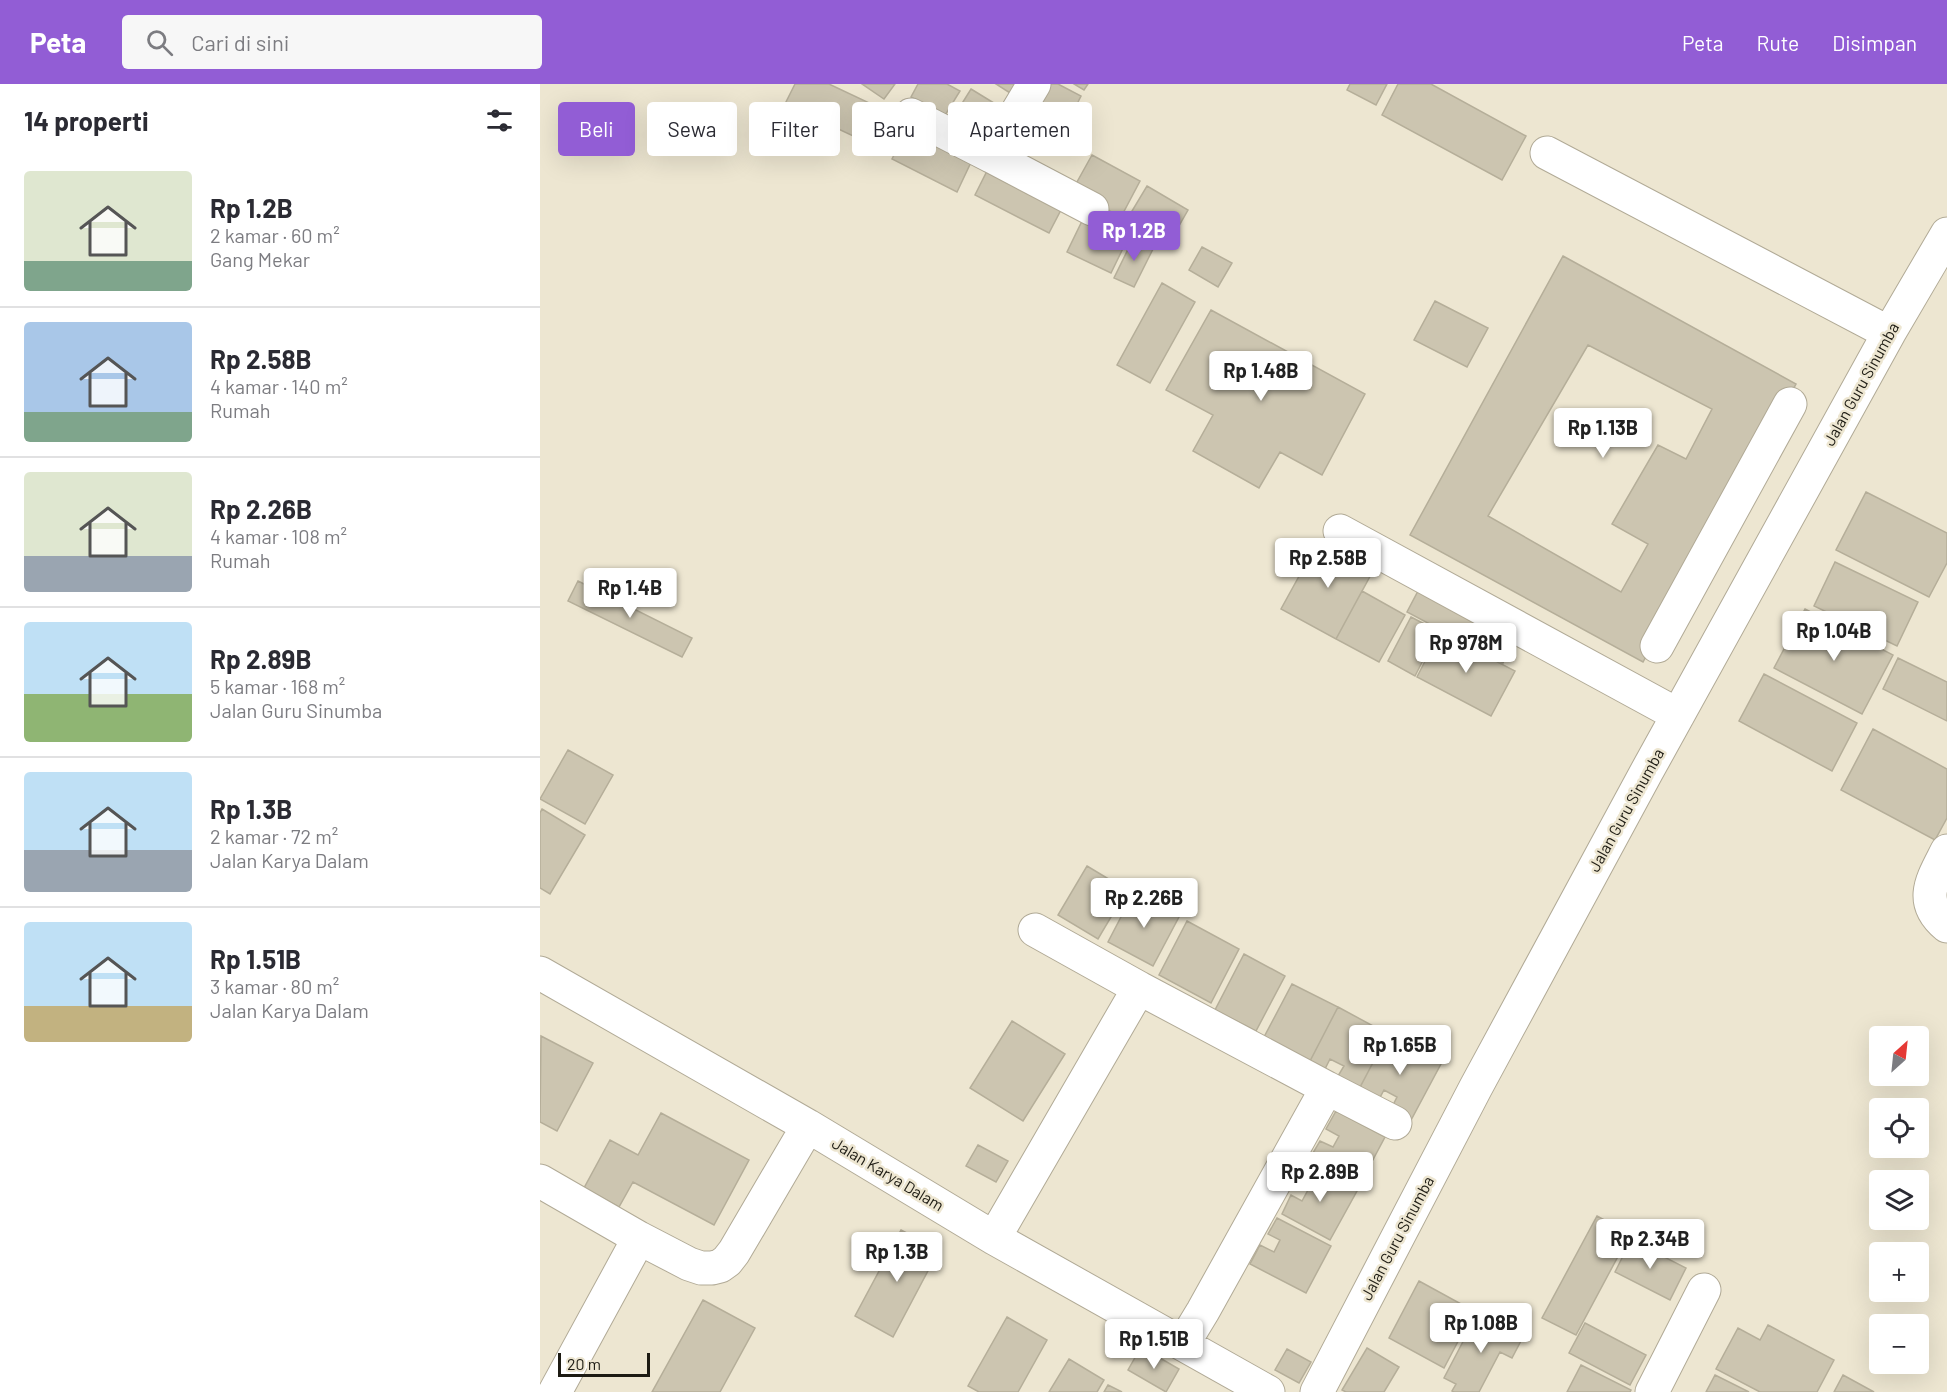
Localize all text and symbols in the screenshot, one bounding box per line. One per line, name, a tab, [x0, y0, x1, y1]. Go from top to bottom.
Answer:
search box	[122, 15, 542, 69]
text: Peta	[30, 25, 86, 59]
icon: search	[143, 26, 176, 59]
text: Cari di sini	[191, 29, 289, 55]
text: Peta	[1682, 30, 1724, 55]
text: Rute	[1757, 30, 1799, 55]
text: Disimpan	[1832, 30, 1917, 55]
chip: Beli	[558, 102, 635, 156]
chip: Sewa	[647, 102, 737, 156]
chip: Filter	[749, 102, 840, 156]
chip: Baru	[852, 102, 936, 156]
chip: Apartemen	[948, 102, 1092, 156]
icon: filters	[483, 104, 516, 137]
text: 14 properti	[24, 105, 149, 136]
text: Rp 1.2B	[210, 192, 293, 223]
icon: home	[72, 195, 144, 267]
pin: Rp 1.2B	[1079, 211, 1189, 262]
text: Rp 1.2B	[1102, 218, 1166, 242]
text: 2 kamar · 60 m²	[210, 223, 340, 247]
text: Gang Mekar	[210, 247, 310, 271]
street label: Jalan Guru Sinumba	[1819, 319, 1902, 449]
text: Rp 2.58B	[210, 343, 312, 374]
icon: home	[72, 346, 144, 418]
pin: Rp 1.48B	[1199, 351, 1323, 402]
text: Rp 1.48B	[1223, 358, 1299, 382]
text: 4 kamar · 140 m²	[210, 374, 348, 398]
text: Rumah	[210, 398, 271, 422]
pin: Rp 1.13B	[1541, 408, 1665, 459]
text: Rp 1.13B	[1568, 415, 1638, 439]
text: Rp 2.26B	[210, 493, 312, 524]
icon: home	[72, 496, 144, 568]
text: 4 kamar · 108 m²	[210, 524, 347, 548]
pin: Rp 2.58B	[1266, 538, 1390, 589]
text: Rp 2.58B	[1289, 545, 1367, 569]
text: Rumah	[210, 548, 271, 572]
pin: Rp 1.4B	[575, 568, 685, 619]
text: Rp 1.4B	[598, 575, 662, 599]
pin: Rp 1.04B	[1772, 611, 1896, 662]
text: Rp 1.04B	[1796, 618, 1872, 642]
pin: Rp 978M	[1411, 623, 1521, 674]
text: Rp 978M	[1429, 630, 1503, 654]
text: Rp 2.89B	[210, 643, 312, 674]
icon: home	[72, 646, 144, 718]
text: 5 kamar · 168 m²	[210, 674, 345, 698]
text: Jalan Guru Sinumba	[210, 698, 382, 722]
street label: Jalan Guru Sinumba	[1584, 745, 1667, 875]
text: Rp 1.3B	[210, 793, 292, 824]
icon: home	[72, 796, 144, 868]
text: 2 kamar · 72 m²	[210, 824, 338, 848]
text: Jalan Karya Dalam	[210, 848, 369, 872]
pin: Rp 2.26B	[1082, 878, 1206, 929]
text: Rp 2.26B	[1105, 885, 1183, 909]
text: Rp 1.51B	[210, 943, 301, 974]
icon: home	[72, 946, 144, 1018]
text: 3 kamar · 80 m²	[210, 974, 339, 998]
text: Jalan Karya Dalam	[210, 998, 369, 1022]
pin: Rp 1.65B	[1338, 1025, 1462, 1076]
north arrow	[1869, 1026, 1929, 1086]
map controls	[1869, 1026, 1929, 1374]
text: Rp 1.65B	[1363, 1032, 1437, 1056]
button: locate	[1869, 1098, 1929, 1158]
street label: Jalan Karya Dalam	[829, 1133, 948, 1214]
pin: Rp 2.89B	[1258, 1152, 1382, 1203]
text: Rp 2.89B	[1281, 1159, 1359, 1183]
button: layers	[1869, 1170, 1929, 1230]
street label: Jalan Guru Sinumba	[1356, 1172, 1437, 1303]
pin: Rp 2.34B	[1588, 1219, 1712, 1270]
text: Rp 2.34B	[1610, 1226, 1690, 1250]
pin: Rp 1.3B	[842, 1232, 952, 1283]
text: Rp 1.3B	[865, 1239, 929, 1263]
button: +	[1869, 1242, 1929, 1302]
pin: Rp 1.08B	[1419, 1303, 1543, 1354]
text: Rp 1.08B	[1444, 1310, 1518, 1334]
button: −	[1869, 1314, 1929, 1374]
pin: Rp 1.51B	[1092, 1319, 1216, 1370]
text: Rp 1.51B	[1119, 1326, 1189, 1350]
scale bar	[558, 1350, 650, 1378]
text: 20 m	[567, 1354, 601, 1373]

